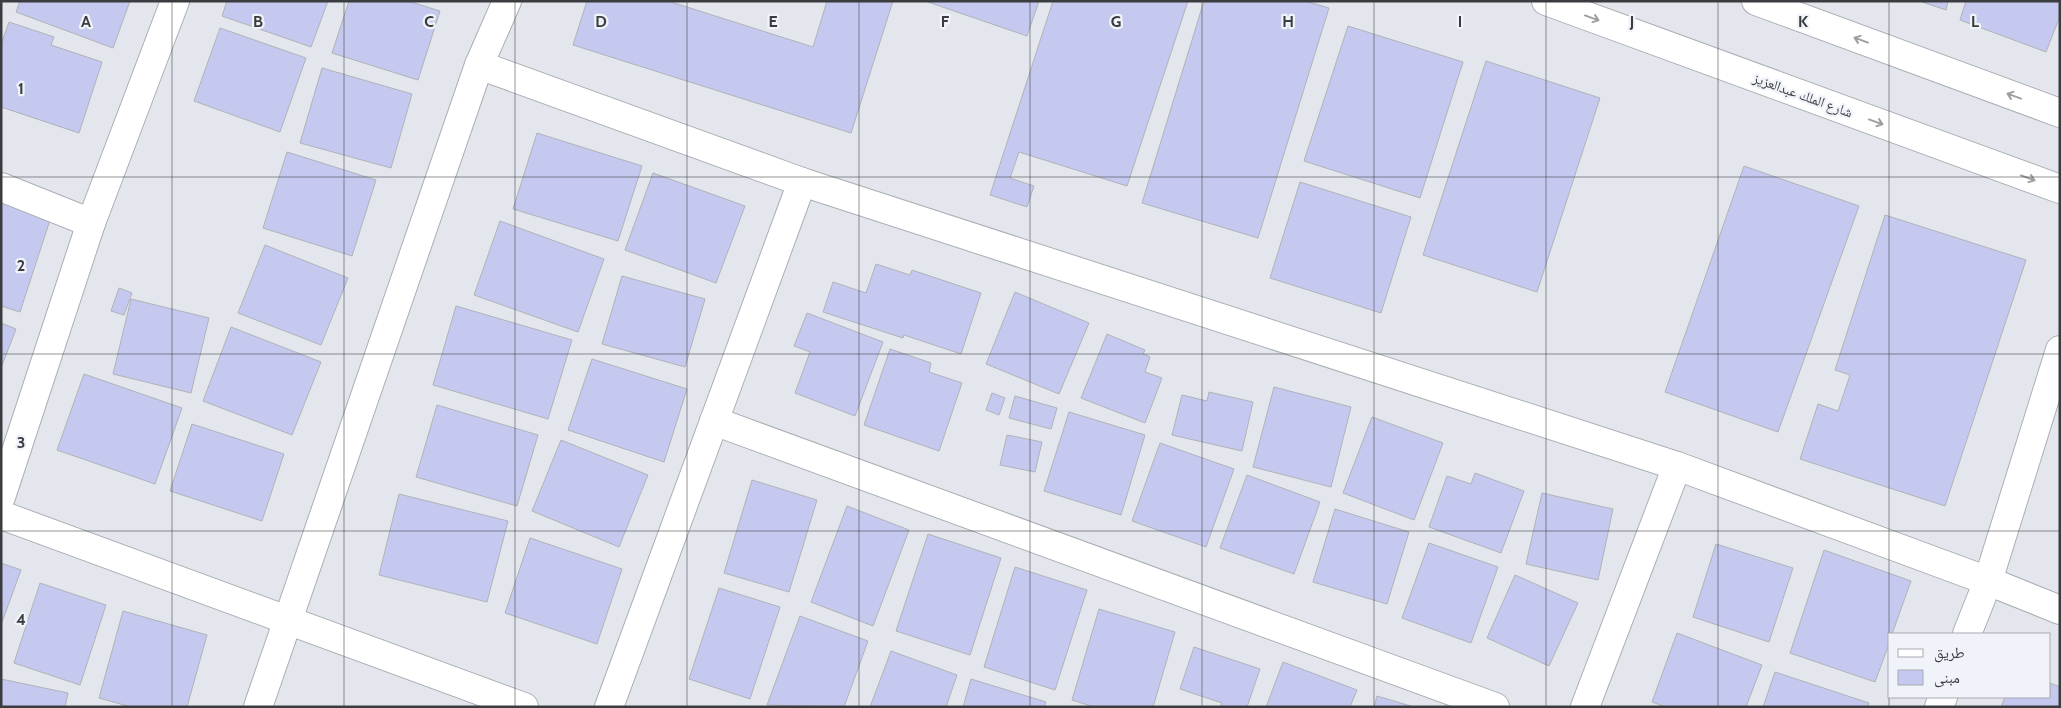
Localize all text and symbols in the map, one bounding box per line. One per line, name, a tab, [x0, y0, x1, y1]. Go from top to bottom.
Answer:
text: A	[81, 12, 91, 31]
text: B	[253, 12, 263, 31]
text: C	[424, 12, 434, 31]
text: D	[595, 12, 607, 31]
text: E	[768, 12, 778, 31]
text: F	[941, 12, 950, 31]
text: G	[1111, 12, 1121, 31]
text: H	[1282, 12, 1294, 31]
text: I	[1458, 12, 1462, 31]
text: J	[1629, 12, 1634, 31]
text: K	[1798, 12, 1808, 31]
text: L	[1971, 12, 1979, 31]
one-way arrow	[1583, 14, 1599, 23]
one-way arrow	[1854, 35, 1870, 44]
street label: شارع الملك عبدالعزيز	[1749, 68, 1855, 122]
text: 1	[18, 79, 24, 98]
one-way arrow	[2007, 91, 2022, 100]
one-way arrow	[1867, 118, 1883, 127]
one-way arrow	[2020, 174, 2036, 183]
text: 2	[17, 256, 25, 275]
text: 3	[17, 433, 25, 452]
text: 4	[16, 610, 26, 629]
legend	[1888, 633, 2051, 698]
text: طريق	[1934, 644, 1965, 663]
text: مبنى	[1934, 669, 1960, 688]

